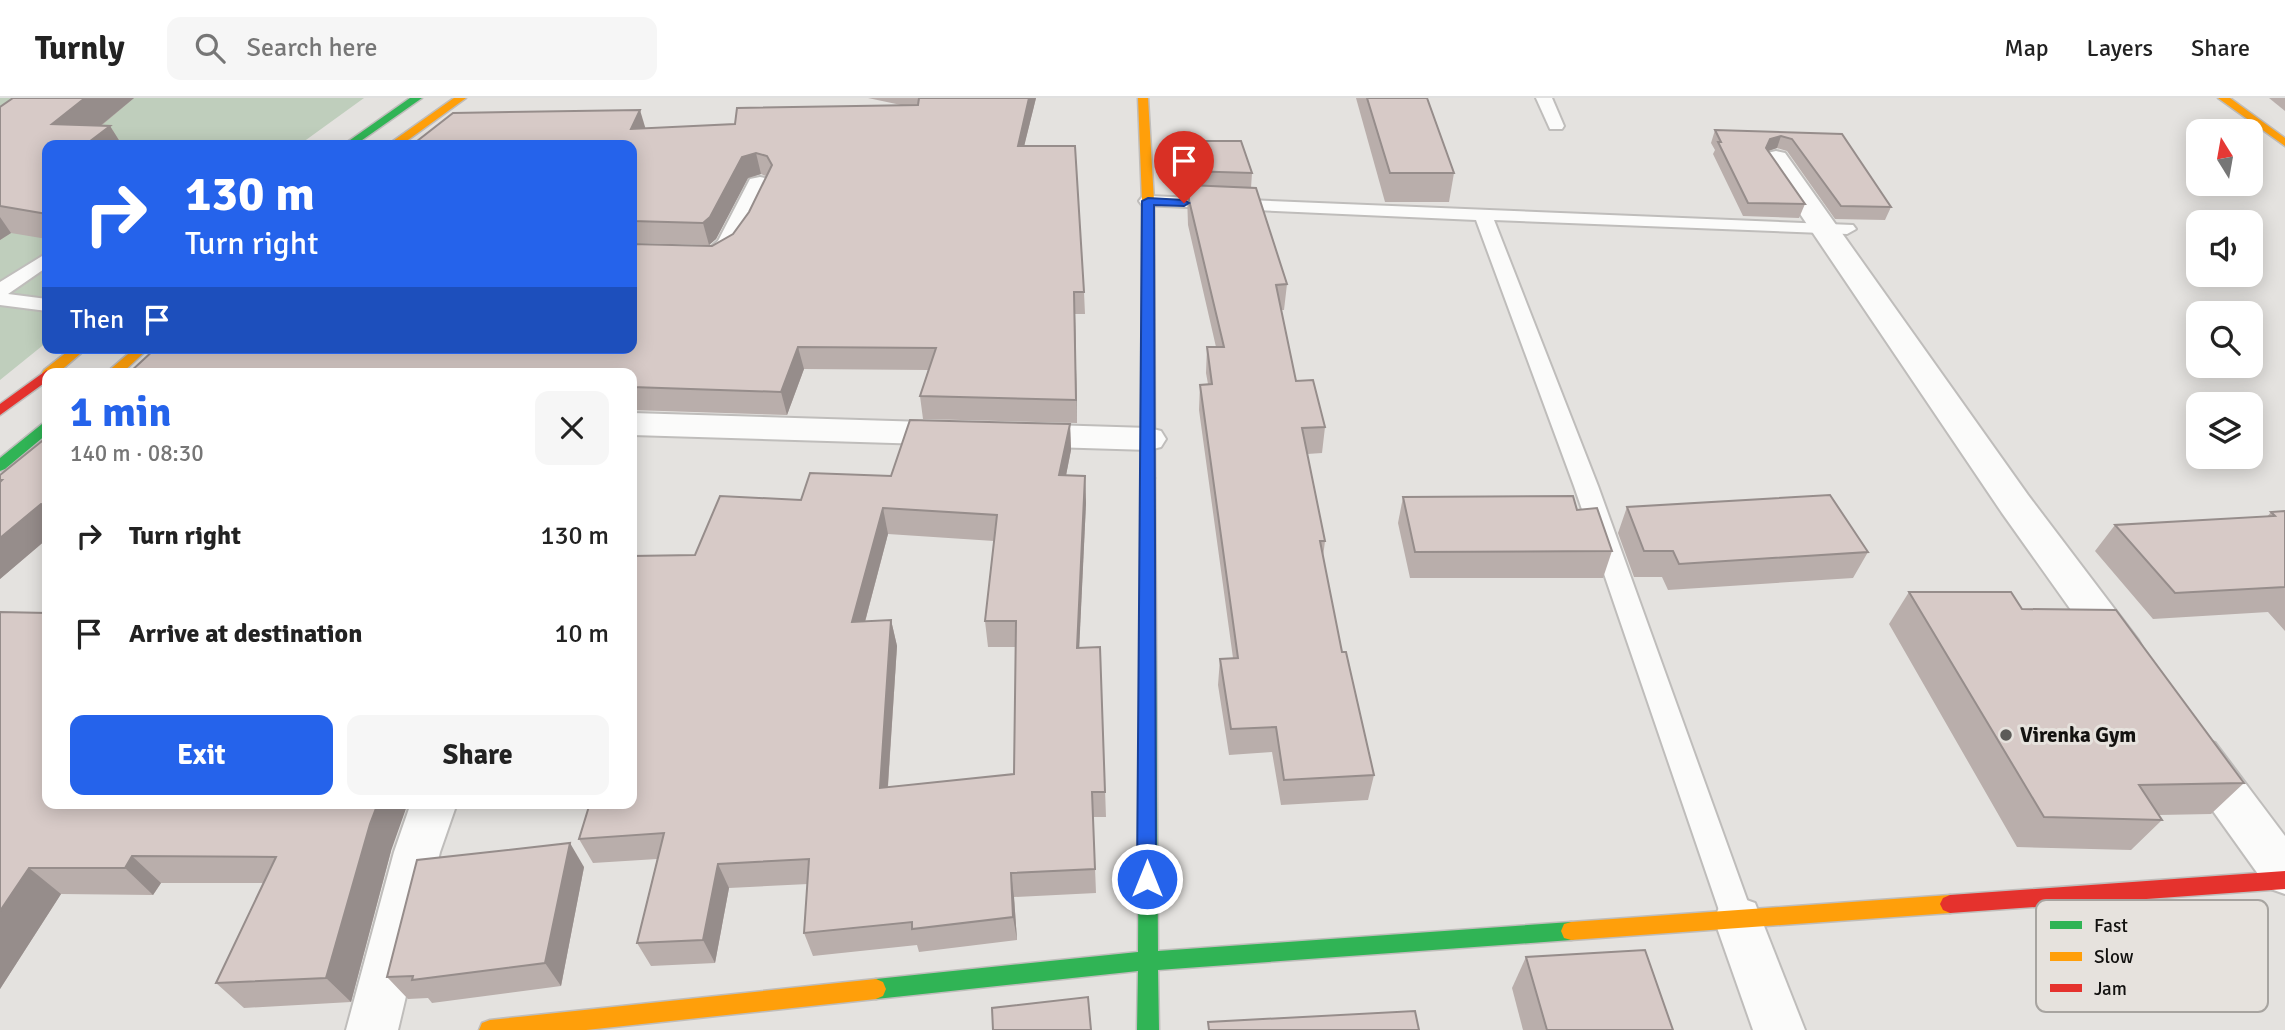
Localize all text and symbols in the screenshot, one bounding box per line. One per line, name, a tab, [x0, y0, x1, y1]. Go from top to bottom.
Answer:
search box	[167, 17, 657, 80]
text: Turnly	[35, 28, 125, 69]
icon: search	[191, 29, 229, 67]
text: Search here	[247, 32, 378, 64]
text: Map	[2004, 33, 2049, 63]
text: Layers	[2087, 33, 2153, 63]
text: Share	[2191, 33, 2250, 63]
north arrow	[2186, 119, 2263, 196]
map controls	[2186, 119, 2263, 469]
pin	[1154, 131, 1214, 203]
icon: arrive	[1165, 142, 1203, 180]
text: 130 m	[185, 164, 315, 224]
icon: right	[70, 168, 161, 259]
button: sound	[2186, 210, 2263, 287]
text: Turn right	[185, 224, 318, 263]
icon: arrive	[138, 301, 176, 339]
button: search	[2186, 301, 2263, 378]
text: Then	[70, 304, 124, 336]
text: 1 min	[70, 387, 171, 438]
button: close	[535, 391, 609, 465]
button: layers	[2186, 392, 2263, 469]
text: 140 m · 08:30	[70, 439, 204, 468]
icon: right	[70, 517, 108, 555]
text: Turn right	[129, 520, 241, 552]
text: 130 m	[540, 520, 609, 552]
icon: arrive	[70, 615, 108, 653]
text: Arrive at destination	[129, 618, 362, 650]
text: 10 m	[554, 618, 609, 650]
button: Exit	[70, 715, 333, 795]
button: Share	[347, 715, 609, 795]
place label: Virenka Gym	[2020, 722, 2136, 748]
marker: Virenka Gym	[1998, 727, 2014, 743]
position arrow	[1110, 842, 1184, 916]
legend	[2036, 900, 2268, 1012]
text: Fast	[2094, 914, 2128, 938]
text: Slow	[2094, 945, 2134, 969]
text: Jam	[2094, 977, 2127, 1001]

